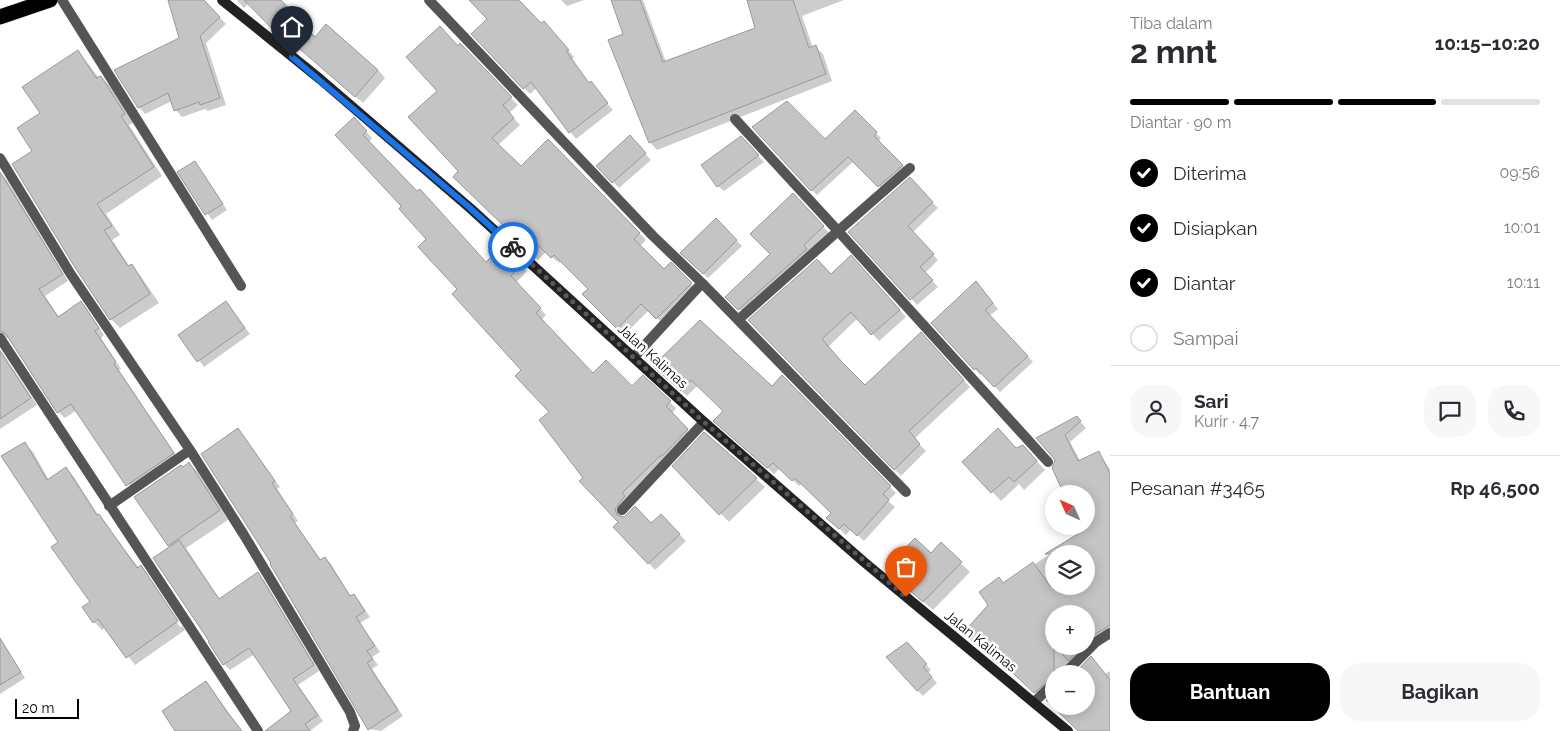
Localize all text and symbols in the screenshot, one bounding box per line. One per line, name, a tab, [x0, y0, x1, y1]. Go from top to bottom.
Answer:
pin	[271, 6, 313, 57]
icon: home	[278, 13, 306, 41]
text: Tiba dalam	[1130, 14, 1212, 33]
text: 10:15–10:20	[1435, 32, 1540, 54]
text: 2 mnt	[1130, 33, 1217, 70]
text: Diantar · 90 m	[1130, 113, 1231, 132]
icon: check	[1130, 159, 1158, 187]
text: Diterima	[1173, 162, 1247, 184]
text: 09:56	[1499, 163, 1540, 182]
icon: check	[1130, 214, 1158, 242]
text: Disiapkan	[1173, 217, 1258, 239]
text: 10:01	[1504, 218, 1540, 237]
courier	[488, 222, 538, 272]
icon: bike	[499, 233, 527, 261]
icon: check	[1130, 269, 1158, 297]
text: Diantar	[1173, 272, 1235, 294]
text: 10:11	[1507, 273, 1540, 292]
street label: Jalan Kalimas	[615, 321, 691, 392]
text: Sampai	[1173, 327, 1239, 349]
button: person	[1130, 385, 1182, 437]
button: chat	[1424, 385, 1476, 437]
button: phone	[1488, 385, 1540, 437]
text: Sari	[1194, 390, 1229, 412]
text: Kurir · 4.7	[1194, 412, 1259, 431]
text: Pesanan #3465	[1130, 477, 1265, 499]
text: Rp 46,500	[1450, 477, 1540, 499]
north arrow	[1045, 485, 1095, 535]
map controls	[1045, 485, 1095, 715]
button: layers	[1045, 545, 1095, 595]
pin	[885, 546, 927, 597]
icon: bag	[892, 553, 920, 581]
button: +	[1045, 605, 1095, 655]
street label: Jalan Kalimas	[942, 607, 1020, 675]
button: Bantuan	[1130, 663, 1330, 721]
button: Bagikan	[1340, 663, 1540, 721]
button: −	[1045, 665, 1095, 715]
scale bar	[15, 696, 79, 719]
text: 20 m	[22, 700, 54, 716]

